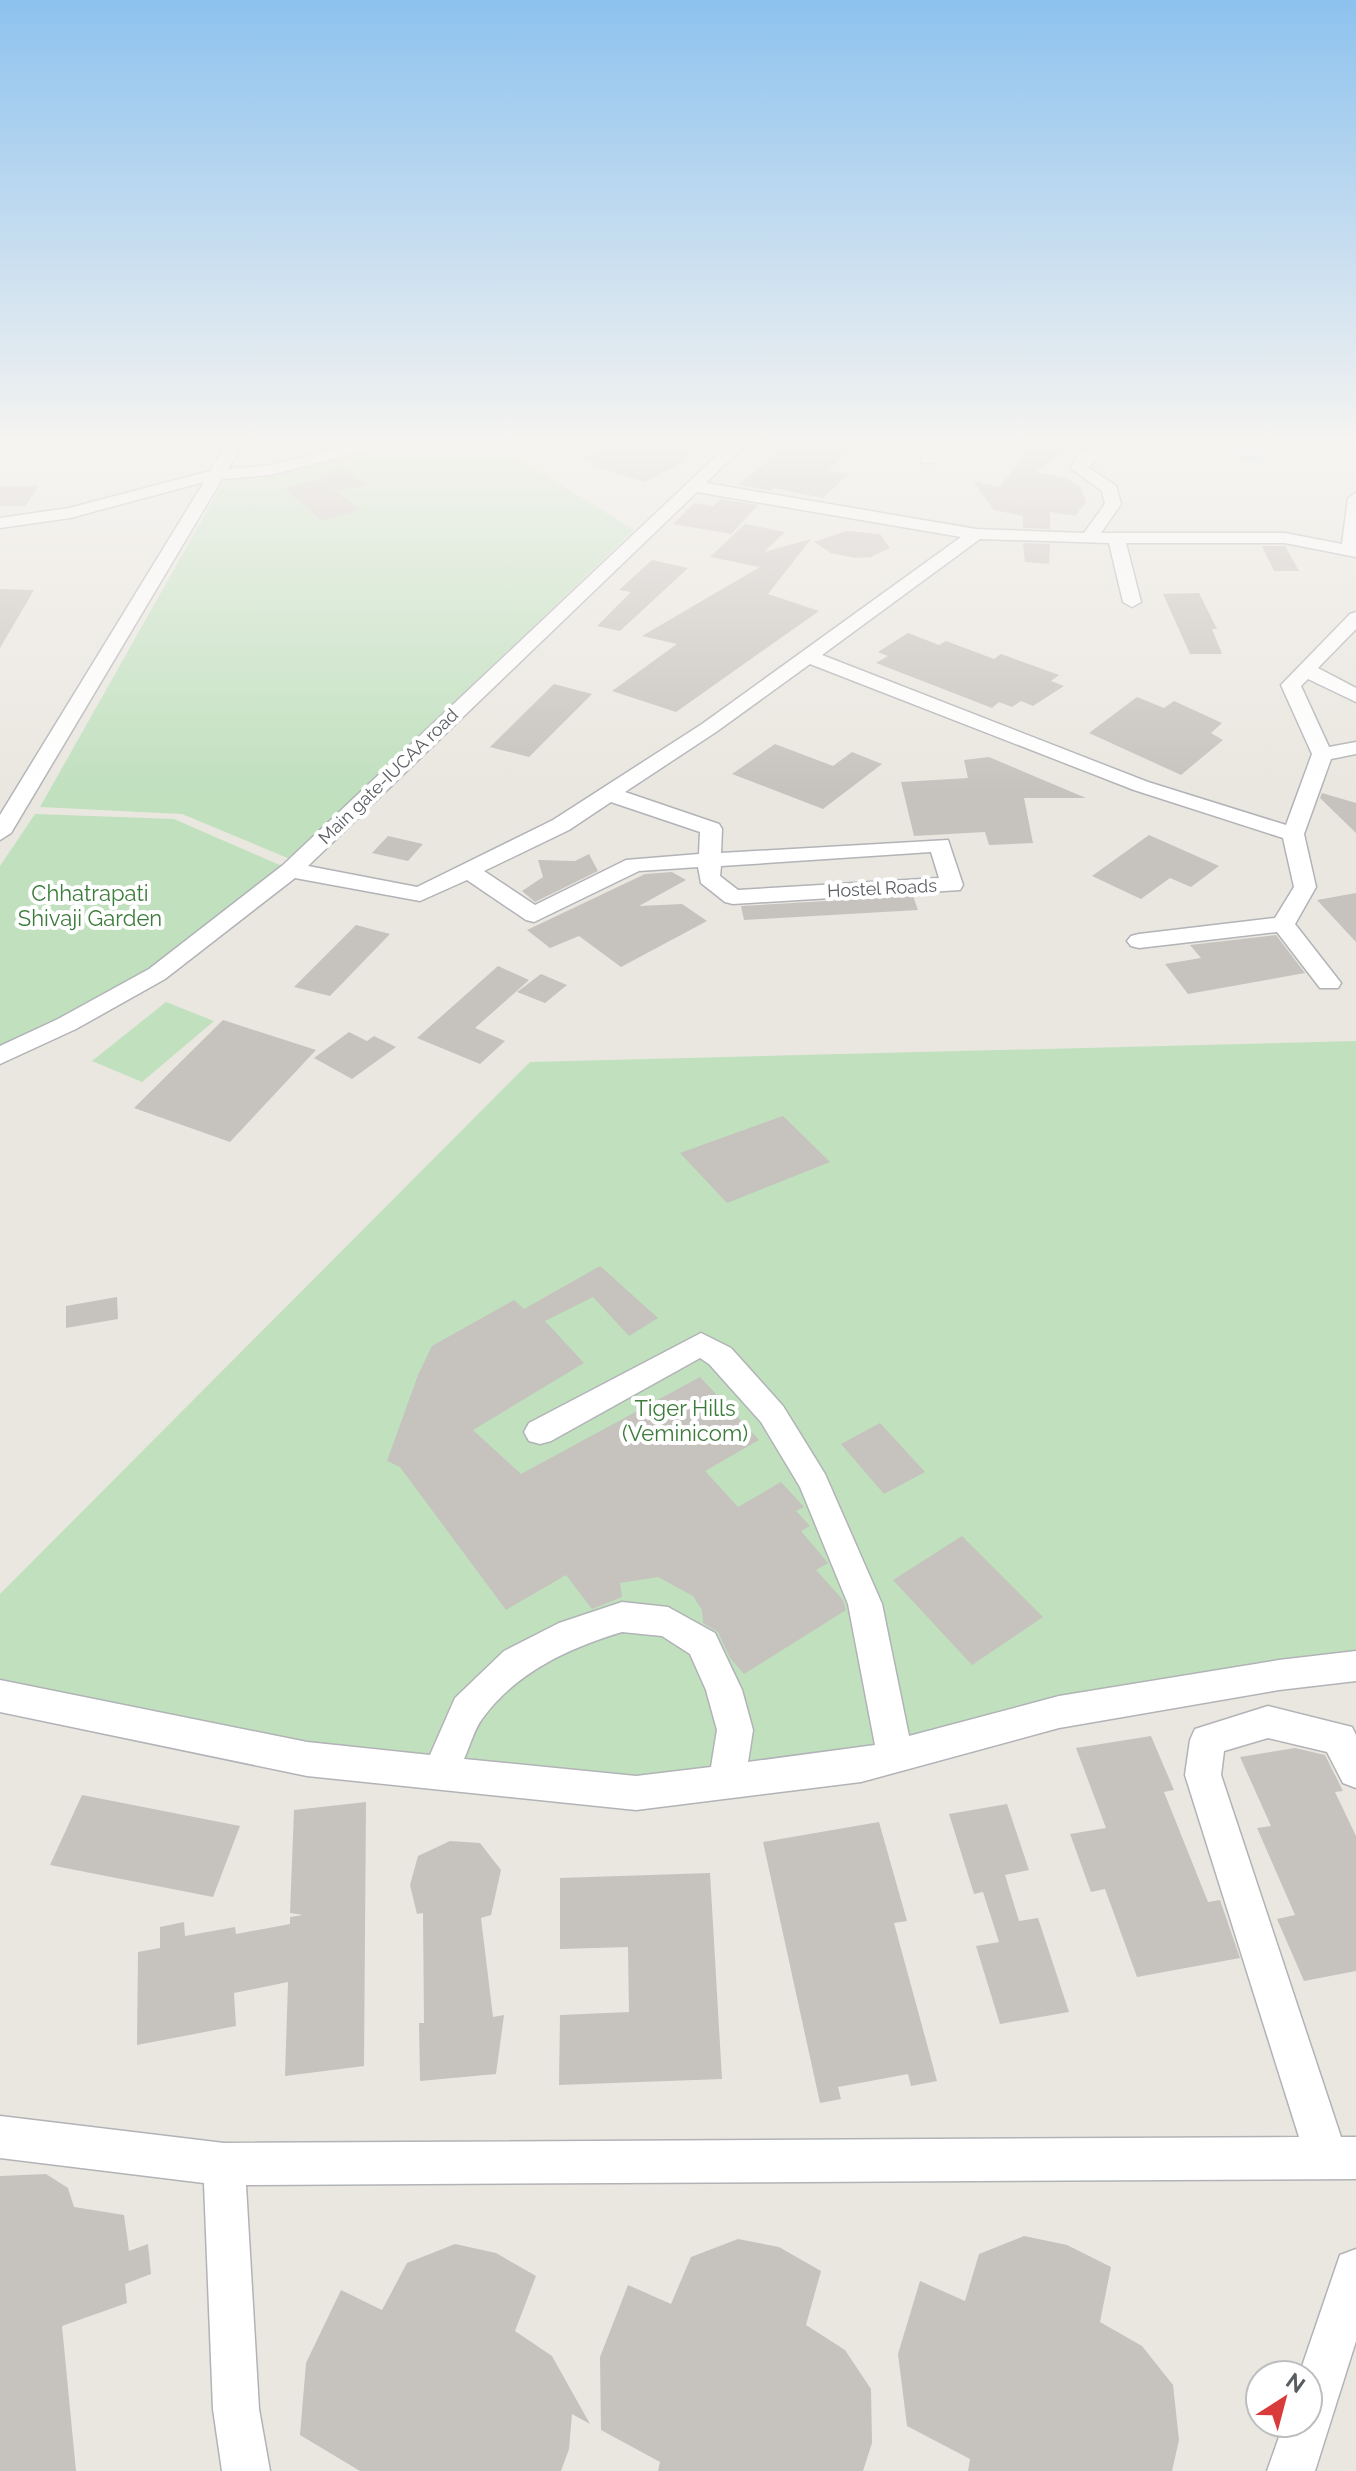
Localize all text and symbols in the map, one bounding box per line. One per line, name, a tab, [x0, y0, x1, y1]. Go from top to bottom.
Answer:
street label: Main gate-IUCAA road	[314, 704, 462, 848]
street label: Hostel Roads	[827, 875, 938, 901]
park label: Chhatrapati Shivaji Garden	[18, 880, 162, 931]
park label: Tiger Hills (Veminicom)	[622, 1395, 748, 1446]
north arrow	[1244, 2359, 1324, 2439]
text: N	[1281, 2367, 1310, 2398]

